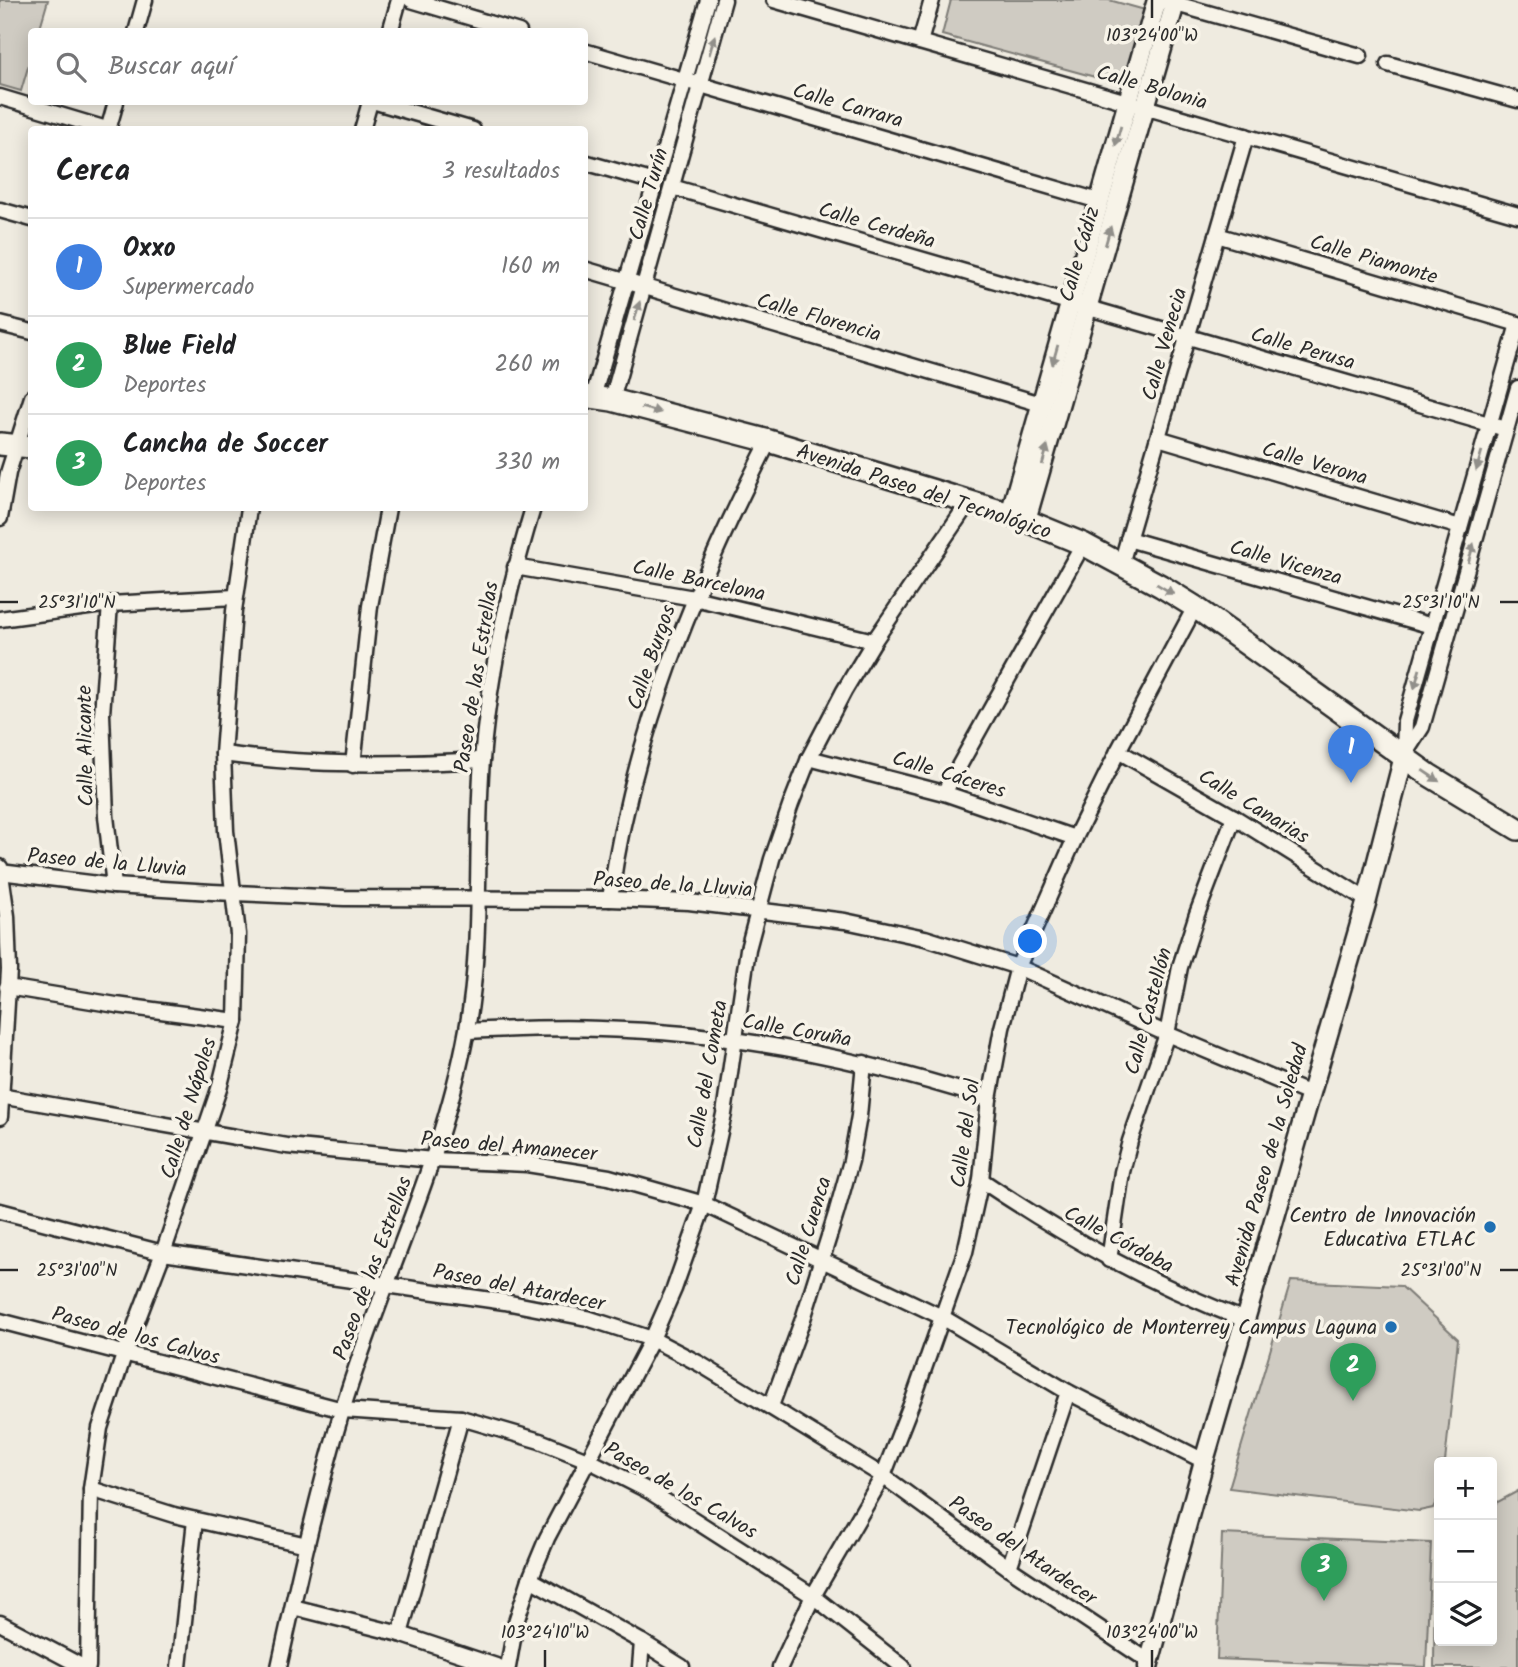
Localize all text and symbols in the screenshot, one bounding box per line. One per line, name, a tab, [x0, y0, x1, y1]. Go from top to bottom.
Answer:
text: 103°24'00"W	[1106, 22, 1198, 51]
search box	[28, 28, 588, 105]
one-way arrow	[707, 34, 717, 55]
text: Buscar aquí	[108, 46, 234, 88]
icon: search	[52, 48, 90, 86]
street label: Calle Bolonia	[1092, 57, 1211, 120]
street label: Calle Carrara	[788, 75, 907, 138]
one-way arrow	[1112, 126, 1122, 147]
street label: Calle Turín	[620, 144, 678, 245]
text: Cerca	[56, 148, 130, 196]
text: 3 resultados	[442, 154, 560, 190]
street label: Calle Cerdeña	[814, 194, 939, 259]
street label: Calle Cádiz	[1051, 203, 1110, 306]
one-way arrow	[1103, 225, 1114, 247]
street label: Calle Piamonte	[1306, 226, 1442, 295]
text: Oxxo	[123, 228, 176, 270]
text: 1	[76, 249, 82, 285]
text: 160 m	[501, 249, 560, 285]
text: Supermercado	[123, 270, 254, 306]
street label: Calle Venecia	[1134, 284, 1197, 405]
street label: Calle Florencia	[753, 285, 885, 352]
one-way arrow	[632, 300, 643, 322]
street label: Calle Perusa	[1246, 319, 1359, 380]
text: Blue Field	[123, 326, 236, 368]
one-way arrow	[1050, 345, 1060, 366]
text: 2	[72, 347, 86, 383]
text: 260 m	[495, 347, 560, 383]
text: Deportes	[123, 368, 206, 404]
one-way arrow	[640, 405, 662, 416]
text: Cancha de Soccer	[123, 424, 328, 466]
street label: Calle Verona	[1258, 434, 1371, 495]
street label: Avenida Paseo del Tecnológico	[792, 436, 1055, 549]
one-way arrow	[1040, 443, 1051, 465]
text: 3	[73, 445, 85, 481]
text: 330 m	[495, 445, 560, 481]
one-way arrow	[1473, 450, 1484, 472]
text: Deportes	[123, 466, 206, 502]
street label: Calle Vicenza	[1225, 532, 1346, 595]
one-way arrow	[1467, 542, 1477, 563]
street label: Calle Barcelona	[629, 551, 768, 612]
street label: Paseo de las Estrellas	[446, 579, 509, 775]
one-way arrow	[1156, 582, 1175, 595]
text: 25°31'10"N	[38, 589, 116, 618]
text: 25°31'10"N	[1402, 589, 1480, 618]
street label: Calle Burgos	[619, 600, 686, 715]
one-way arrow	[1411, 669, 1422, 691]
street label: Calle Alicante	[69, 684, 104, 807]
pin: 1	[1328, 725, 1374, 783]
street label: Calle Cáceres	[888, 743, 1009, 808]
street label: Calle Canarias	[1191, 761, 1315, 854]
one-way arrow	[1422, 769, 1440, 783]
street label: Paseo de la Lluvia	[26, 840, 188, 887]
street label: Paseo de la Lluvia	[592, 863, 754, 908]
your location	[1013, 924, 1047, 958]
street label: Calle Castellón	[1117, 944, 1182, 1079]
street label: Calle del Cometa	[679, 997, 738, 1151]
street label: Calle Coruña	[739, 1006, 854, 1057]
street label: Calle de Nápoles	[152, 1034, 227, 1183]
street label: Avenida Paseo de la Soledad	[1217, 1040, 1318, 1291]
street label: Calle del Sol	[942, 1076, 990, 1190]
street label: Paseo del Amanecer	[419, 1123, 599, 1172]
street label: Paseo de las Estrellas	[325, 1172, 422, 1365]
street label: Calle Cuenca	[777, 1173, 842, 1290]
street label: Calle Córdoba	[1057, 1197, 1179, 1283]
place label: Centro de Innovación Educativa ETLAC	[1289, 1200, 1476, 1257]
marker: Centro de Innovación Educativa ETLAC	[1482, 1219, 1498, 1235]
street label: Paseo del Atardecer	[430, 1256, 609, 1322]
text: 25°31'00"N	[37, 1257, 117, 1286]
text: 25°31'00"N	[1401, 1257, 1481, 1286]
street label: Paseo de los Calvos	[48, 1298, 223, 1375]
place label: Tecnológico de Monterrey Campus Laguna	[1005, 1312, 1377, 1345]
marker: Tecnológico de Monterrey Campus Laguna	[1383, 1319, 1399, 1335]
pin: 2	[1330, 1343, 1376, 1401]
street label: Paseo de los Calvos	[597, 1434, 763, 1549]
map controls	[1434, 1457, 1497, 1646]
button: +	[1434, 1457, 1497, 1520]
street label: Paseo del Atardecer	[941, 1488, 1104, 1615]
button: −	[1434, 1520, 1497, 1583]
pin: 3	[1301, 1543, 1347, 1601]
button: layers	[1434, 1583, 1497, 1646]
text: 103°24'10"W	[501, 1619, 589, 1648]
text: 103°24'00"W	[1106, 1619, 1198, 1648]

